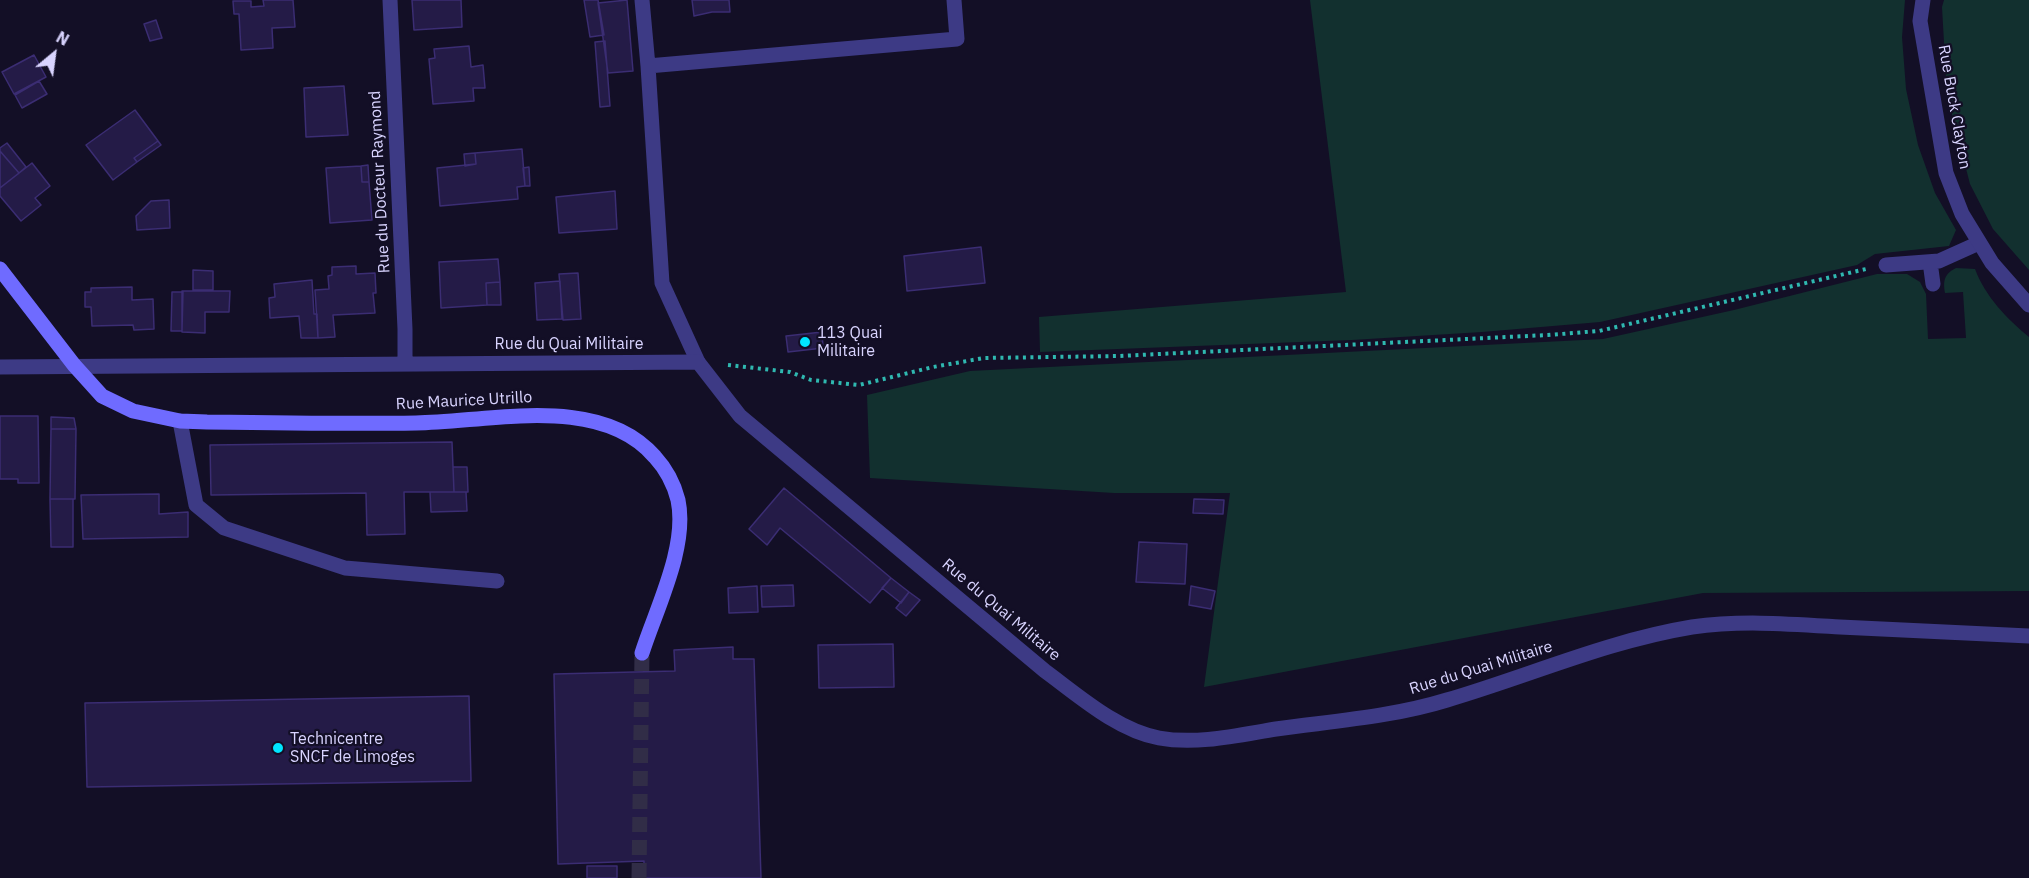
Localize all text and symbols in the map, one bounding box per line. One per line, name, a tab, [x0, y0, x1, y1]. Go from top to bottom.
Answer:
north arrow	[24, 24, 84, 84]
text: N	[53, 27, 73, 50]
street label: Rue Buck Clayton	[1934, 43, 1974, 171]
street label: Rue du Docteur Raymond	[366, 90, 394, 274]
place label: 113 Quai Militaire	[817, 323, 883, 361]
street label: Rue du Quai Militaire	[495, 334, 643, 354]
marker: 113 Quai Militaire	[798, 335, 812, 349]
street label: Rue Maurice Utrillo	[395, 388, 533, 414]
street label: Rue du Quai Militaire	[938, 555, 1064, 665]
street label: Rue du Quai Militaire	[1407, 637, 1555, 699]
place label: Technicentre SNCF de Limoges	[290, 729, 415, 767]
marker: Technicentre SNCF de Limoges	[271, 741, 285, 755]

